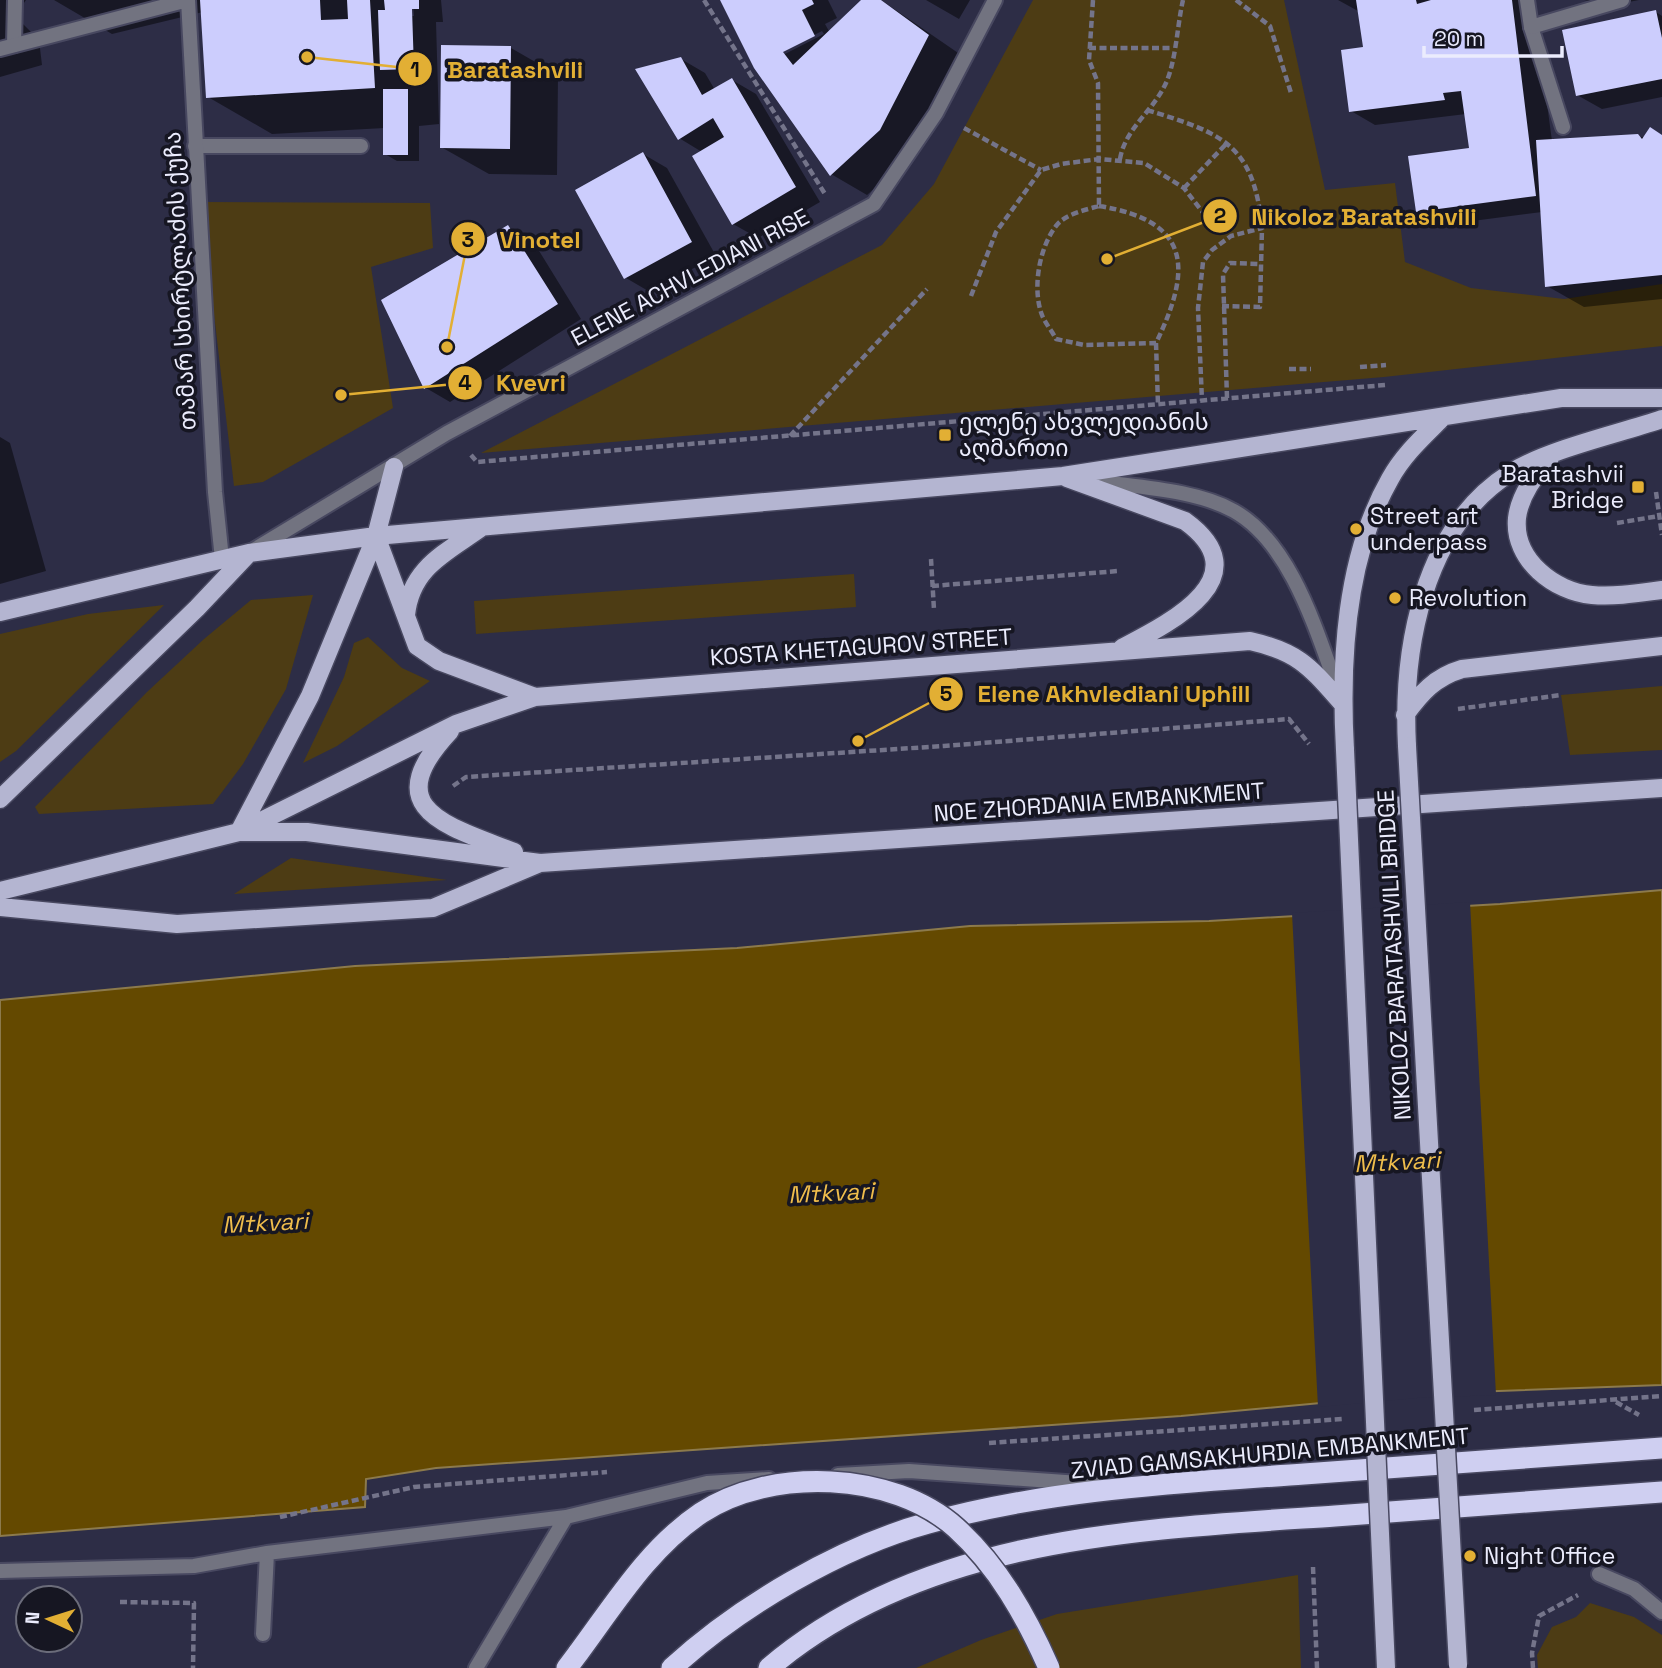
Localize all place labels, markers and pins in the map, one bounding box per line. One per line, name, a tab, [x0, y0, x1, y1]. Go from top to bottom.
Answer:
callout: Baratashvili	[398, 47, 597, 92]
callout: Nikoloz Baratashvili	[1202, 194, 1491, 239]
callout: Vinotel	[450, 217, 594, 262]
callout: Kvevri	[448, 361, 580, 406]
place label: ელენე ახვლედიანის აღმართი	[959, 407, 1209, 463]
marker: ელენე ახვლედიანის აღმართი	[937, 427, 953, 443]
place label: Baratashvii Bridge	[1502, 459, 1624, 515]
marker: Baratashvii Bridge	[1630, 479, 1646, 495]
place label: Street art underpass	[1370, 501, 1487, 557]
marker: Street art underpass	[1348, 521, 1364, 537]
place label: Revolution	[1409, 583, 1527, 613]
marker: Revolution	[1387, 590, 1403, 606]
callout: Elene Akhvlediani Uphill	[929, 671, 1265, 716]
place label: Night Office	[1484, 1541, 1615, 1571]
marker: Night Office	[1462, 1548, 1478, 1564]

